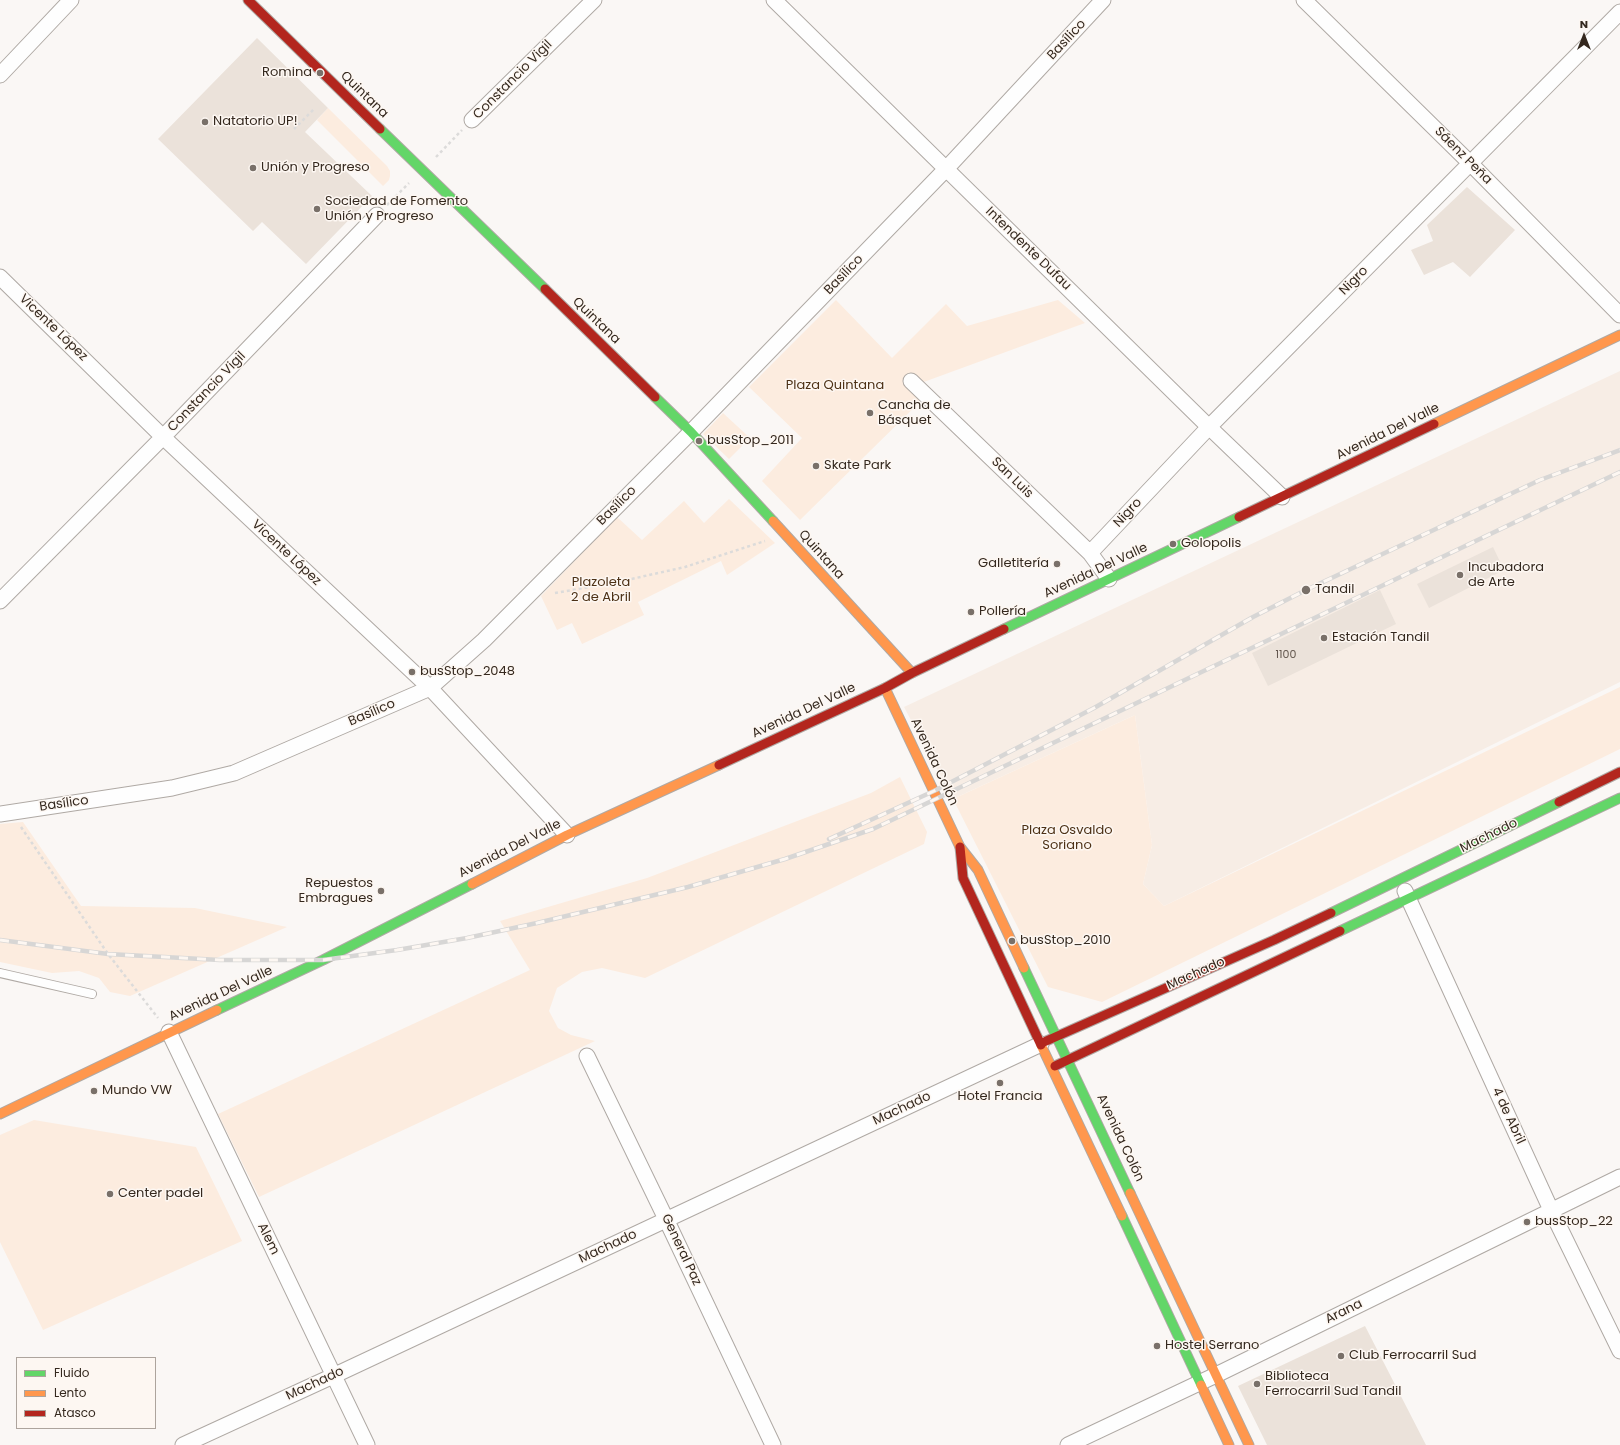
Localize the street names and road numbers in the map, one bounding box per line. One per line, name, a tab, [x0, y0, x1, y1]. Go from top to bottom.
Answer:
street label: Basílico	[1044, 17, 1090, 63]
street label: Constancio Vigil	[470, 37, 556, 123]
street label: Quintana	[337, 68, 391, 122]
street label: Sáenz Peña	[1431, 124, 1495, 188]
street label: Intendente Dufau	[982, 204, 1074, 294]
street label: Basílico	[821, 252, 867, 298]
street label: Nigro	[1336, 263, 1372, 299]
street label: Vicente López	[15, 291, 91, 365]
street label: Quintana	[569, 294, 623, 348]
street label: Constancio Vigil	[165, 349, 249, 435]
street label: Avenida Del Valle	[1334, 400, 1442, 464]
street label: San Luis	[988, 454, 1036, 502]
street label: Basílico	[594, 483, 640, 529]
street label: Nigro	[1111, 495, 1145, 531]
street label: Vicente López	[248, 517, 324, 589]
street label: Quintana	[795, 527, 847, 583]
street label: Avenida Del Valle	[1042, 540, 1150, 602]
street label: Avenida Del Valle	[750, 680, 858, 742]
street label: Basílico	[346, 696, 398, 730]
street label: Avenida Colón	[907, 716, 961, 808]
street label: Basílico	[38, 793, 90, 815]
street label: Machado	[1458, 815, 1520, 857]
street label: Avenida Del Valle	[456, 816, 564, 882]
street label: Machado	[1164, 954, 1228, 994]
street label: Avenida Del Valle	[167, 963, 275, 1025]
street label: 4 de Abril	[1488, 1085, 1528, 1147]
street label: Machado	[871, 1089, 933, 1129]
street label: Avenida Colón	[1093, 1092, 1147, 1184]
street label: General Paz	[658, 1212, 704, 1288]
street label: Alem	[254, 1221, 282, 1257]
street label: Machado	[577, 1227, 639, 1267]
street label: Arana	[1323, 1296, 1365, 1328]
street label: Machado	[284, 1364, 346, 1404]

